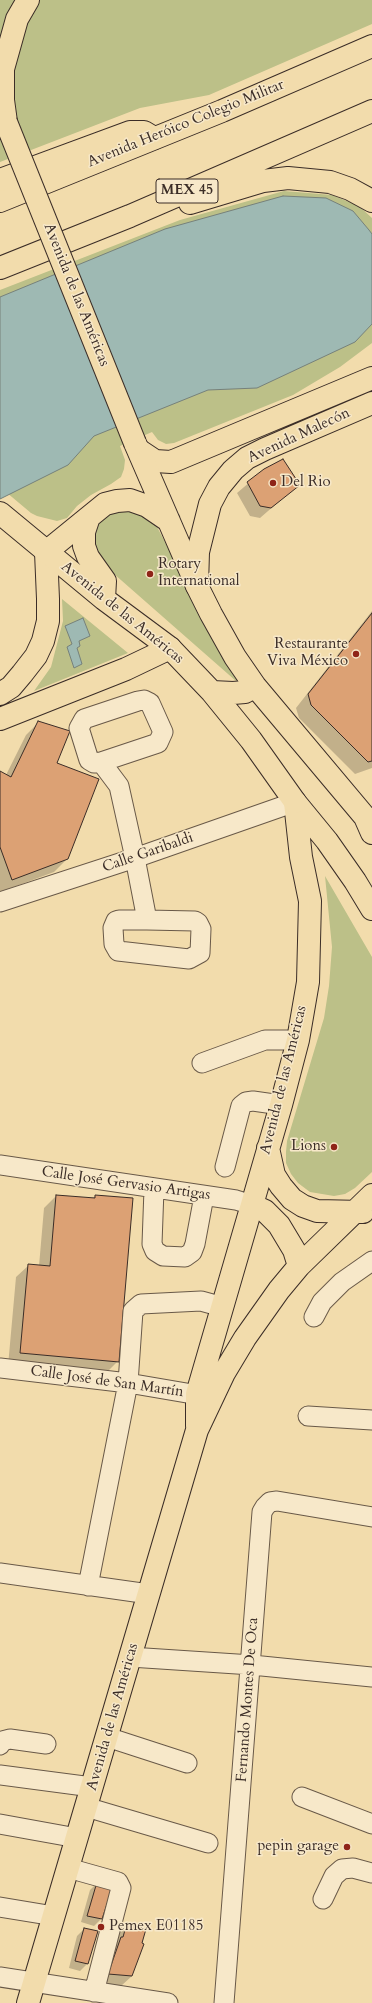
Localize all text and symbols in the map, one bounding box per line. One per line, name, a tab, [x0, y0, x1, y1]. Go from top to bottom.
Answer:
street label: Avenida Heróico Colegio Militar	[85, 76, 287, 172]
road number: MEX 45	[156, 179, 218, 203]
street label: Avenida de las Américas	[39, 221, 113, 369]
street label: Avenida Malecón	[245, 404, 353, 468]
place label: Del Rio	[281, 474, 331, 492]
marker: Del Rio	[268, 478, 278, 488]
place label: Rotary International	[158, 556, 240, 591]
street label: Avenida de las Américas	[57, 558, 187, 668]
marker: Rotary International	[145, 569, 155, 579]
place label: Restaurante Viva México	[267, 636, 348, 671]
marker: Restaurante Viva México	[351, 649, 361, 659]
street label: Calle Garibaldi	[100, 829, 196, 877]
street label: Avenida de las Américas	[257, 1004, 311, 1156]
place label: Lions	[291, 1138, 326, 1156]
marker: Lions	[329, 1142, 339, 1152]
street label: Calle José Gervasio Artigas	[41, 1163, 211, 1205]
street label: Calle José de San Martín	[29, 1362, 185, 1402]
street label: Fernando Montes De Oca	[233, 1617, 263, 1783]
street label: Avenida de las Américas	[83, 1641, 143, 1793]
place label: pepin garage	[257, 1838, 339, 1856]
marker: pepin garage	[342, 1842, 352, 1852]
place label: Pemex E01185	[109, 1918, 203, 1936]
marker: Pemex E01185	[96, 1922, 106, 1932]

